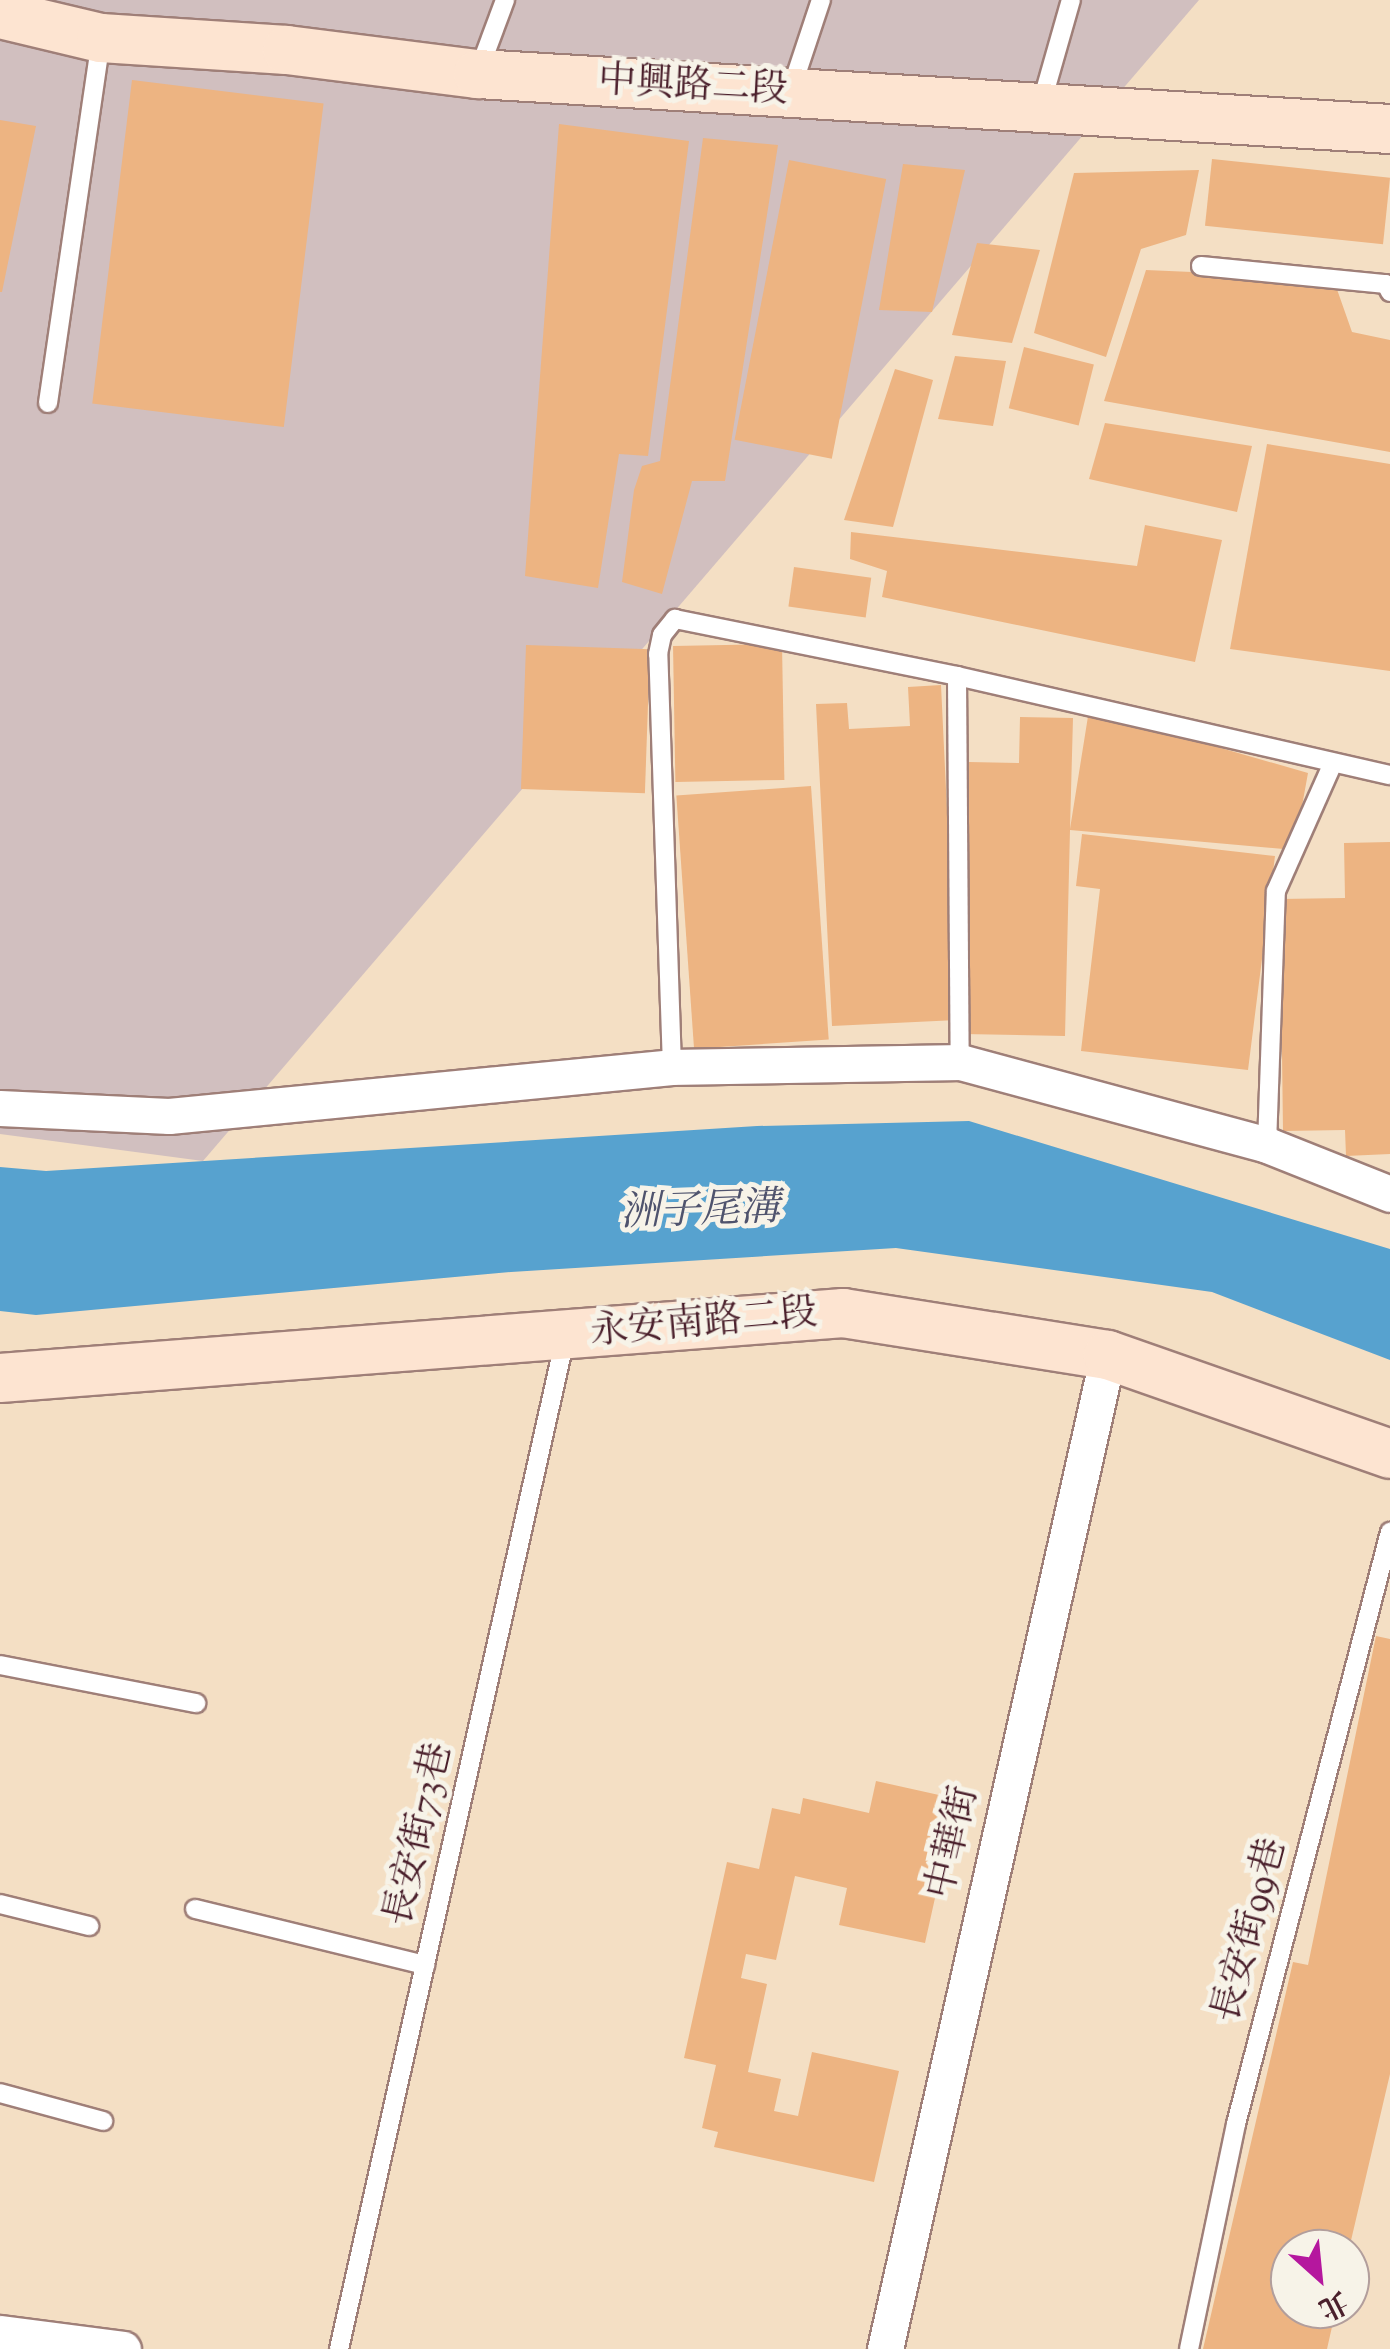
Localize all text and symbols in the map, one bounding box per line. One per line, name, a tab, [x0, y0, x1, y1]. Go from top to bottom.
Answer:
street label: 中興路二段	[597, 60, 789, 116]
water label: 洲子尾溝	[619, 1186, 781, 1240]
street label: 永安南路二段	[588, 1292, 820, 1358]
street label: 長安街73巷	[378, 1739, 464, 1931]
street label: 中華街	[920, 1782, 990, 1904]
street label: 長安街99巷	[1206, 1834, 1298, 2028]
north arrow	[1270, 2229, 1370, 2329]
text: 北	[1311, 2280, 1354, 2328]

